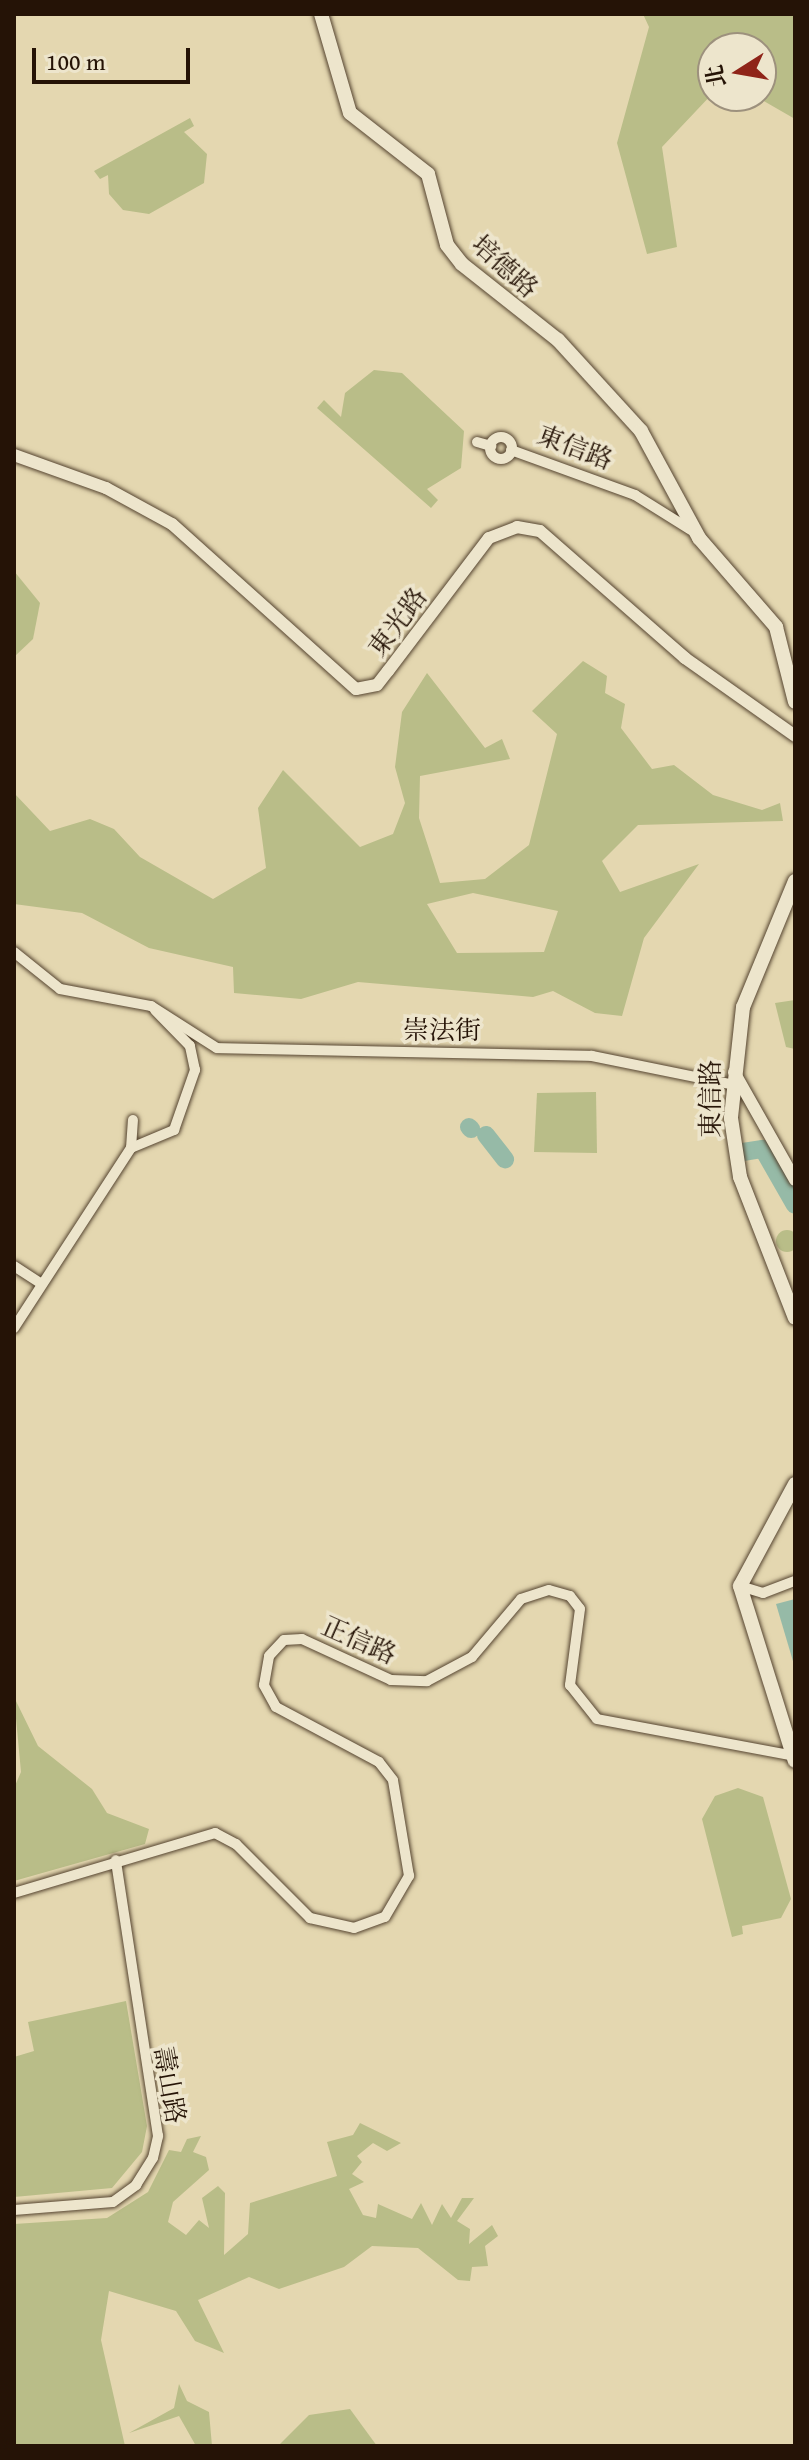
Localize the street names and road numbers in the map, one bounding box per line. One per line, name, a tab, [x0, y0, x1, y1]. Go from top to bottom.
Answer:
street label: 培德路	[466, 228, 544, 304]
street label: 東信路	[533, 418, 617, 476]
street label: 東光路	[361, 581, 433, 663]
street label: 崇法街	[403, 1014, 481, 1046]
street label: 東信路	[694, 1060, 726, 1138]
street label: 正信路	[317, 1610, 401, 1670]
street label: 壽山路	[148, 2044, 192, 2126]

